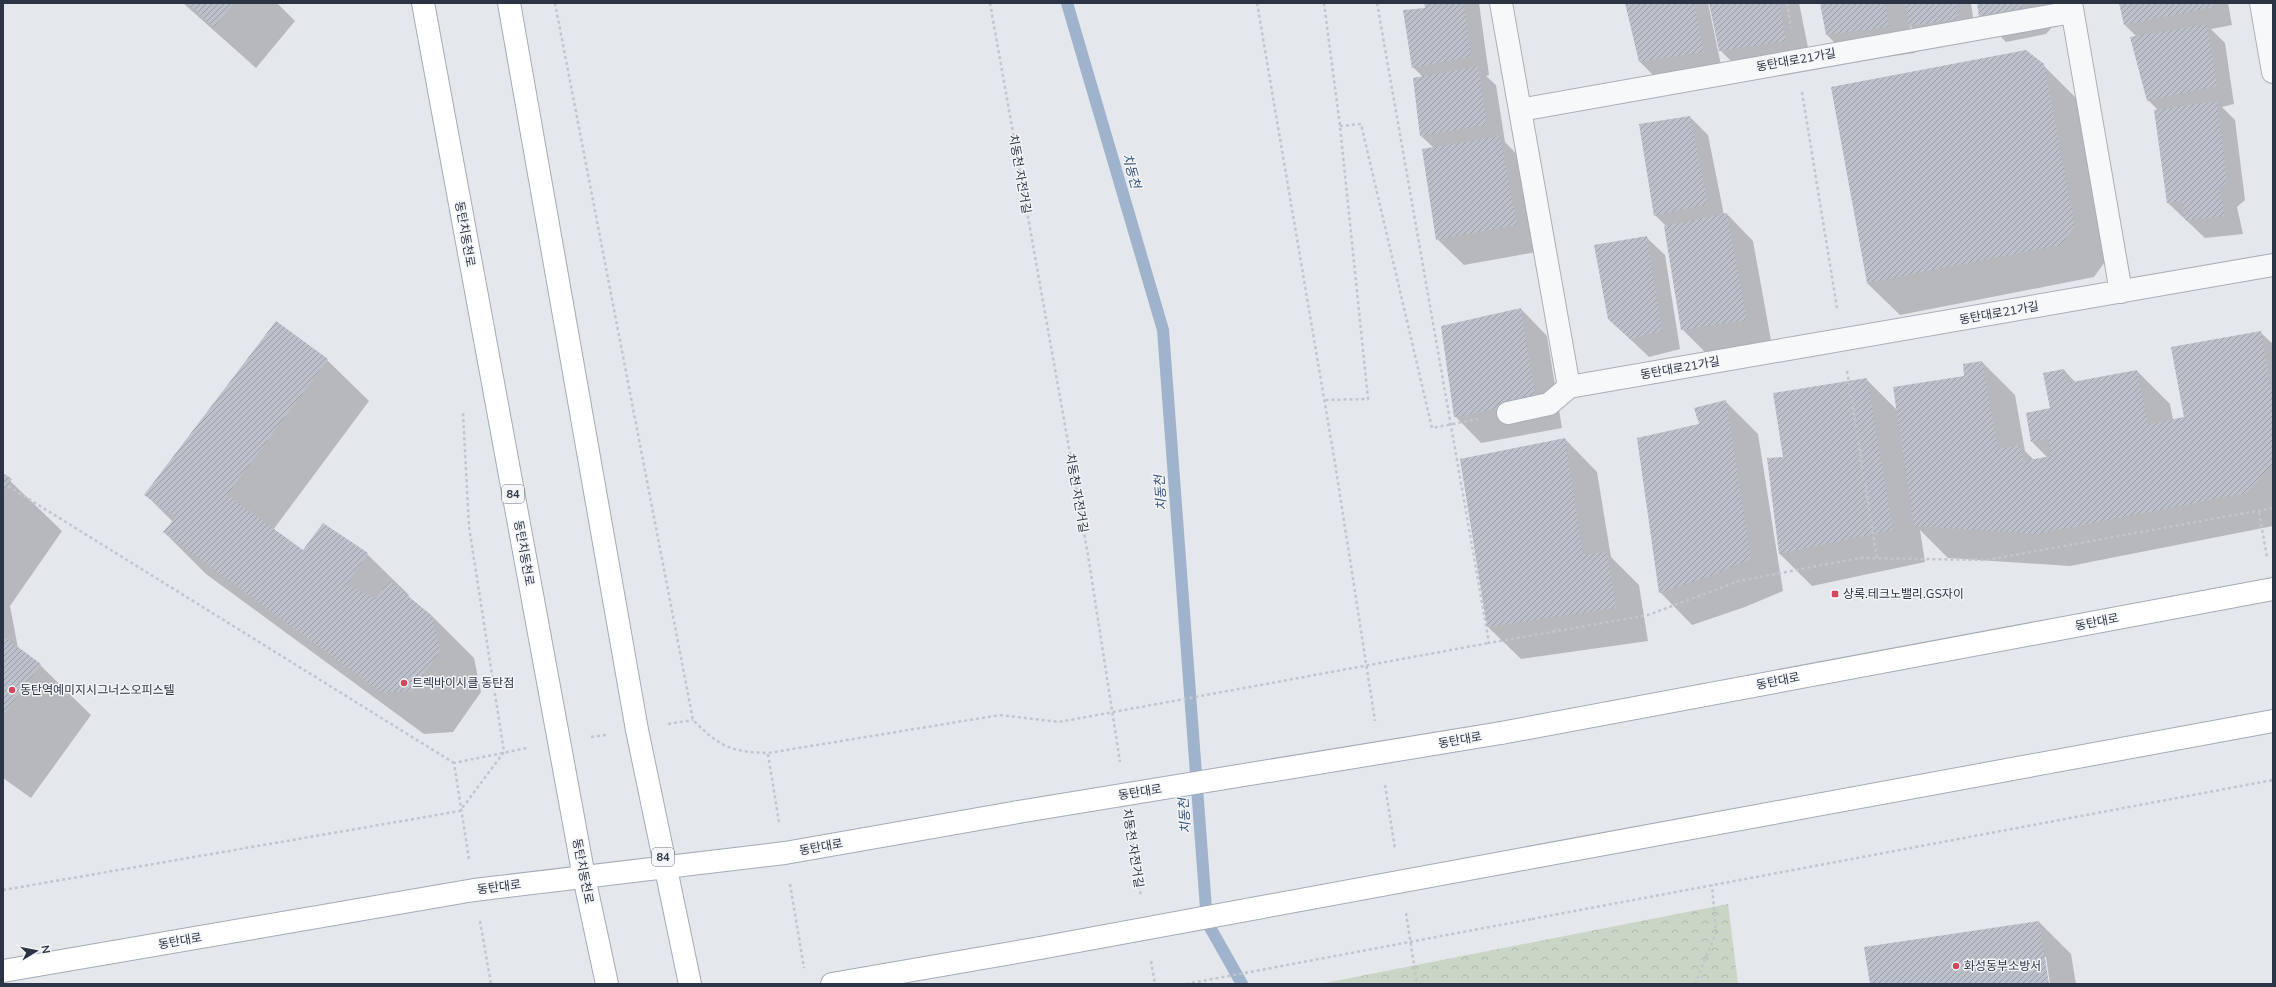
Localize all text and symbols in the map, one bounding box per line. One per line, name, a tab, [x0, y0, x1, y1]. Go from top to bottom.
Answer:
street label: 동탄대로21가길	[1755, 45, 1837, 75]
street label: 치동천 자전거길	[1005, 133, 1035, 215]
water label: 치동천	[1117, 151, 1145, 192]
street label: 동탄치동천로	[451, 200, 479, 268]
street label: 동탄대로21가길	[1958, 298, 2040, 328]
street label: 동탄대로21가길	[1639, 353, 1721, 383]
street label: 치동천 자전거길	[1062, 452, 1092, 534]
water label: 치동천	[1151, 473, 1171, 512]
road number: 84	[502, 485, 524, 503]
street label: 동탄치동천로	[510, 519, 538, 587]
place label: 상록.테크노밸리.GS자이	[1843, 586, 1964, 602]
marker: 상록.테크노밸리.GS자이	[1830, 589, 1840, 599]
street label: 동탄대로	[2074, 610, 2120, 634]
street label: 동탄대로	[1755, 669, 1801, 693]
place label: 트렉바이시클 동탄점	[412, 675, 514, 691]
marker: 트렉바이시클 동탄점	[399, 678, 409, 688]
place label: 동탄역예미지시그너스오피스텔	[20, 682, 175, 698]
marker: 동탄역예미지시그너스오피스텔	[7, 685, 17, 695]
street label: 동탄대로	[1437, 728, 1483, 752]
street label: 동탄대로	[1117, 781, 1163, 803]
water label: 치동천	[1175, 796, 1195, 835]
street label: 치동천 자전거길	[1119, 807, 1147, 889]
street label: 동탄대로	[798, 835, 844, 859]
street label: 동탄치동천로	[569, 837, 597, 905]
road number: 84	[652, 848, 674, 866]
street label: 동탄대로	[476, 876, 522, 898]
street label: 동탄대로	[157, 929, 203, 953]
north arrow	[16, 931, 56, 971]
text: N	[37, 944, 53, 955]
place label: 화성동부소방서	[1964, 958, 2041, 974]
marker: 화성동부소방서	[1951, 961, 1961, 971]

